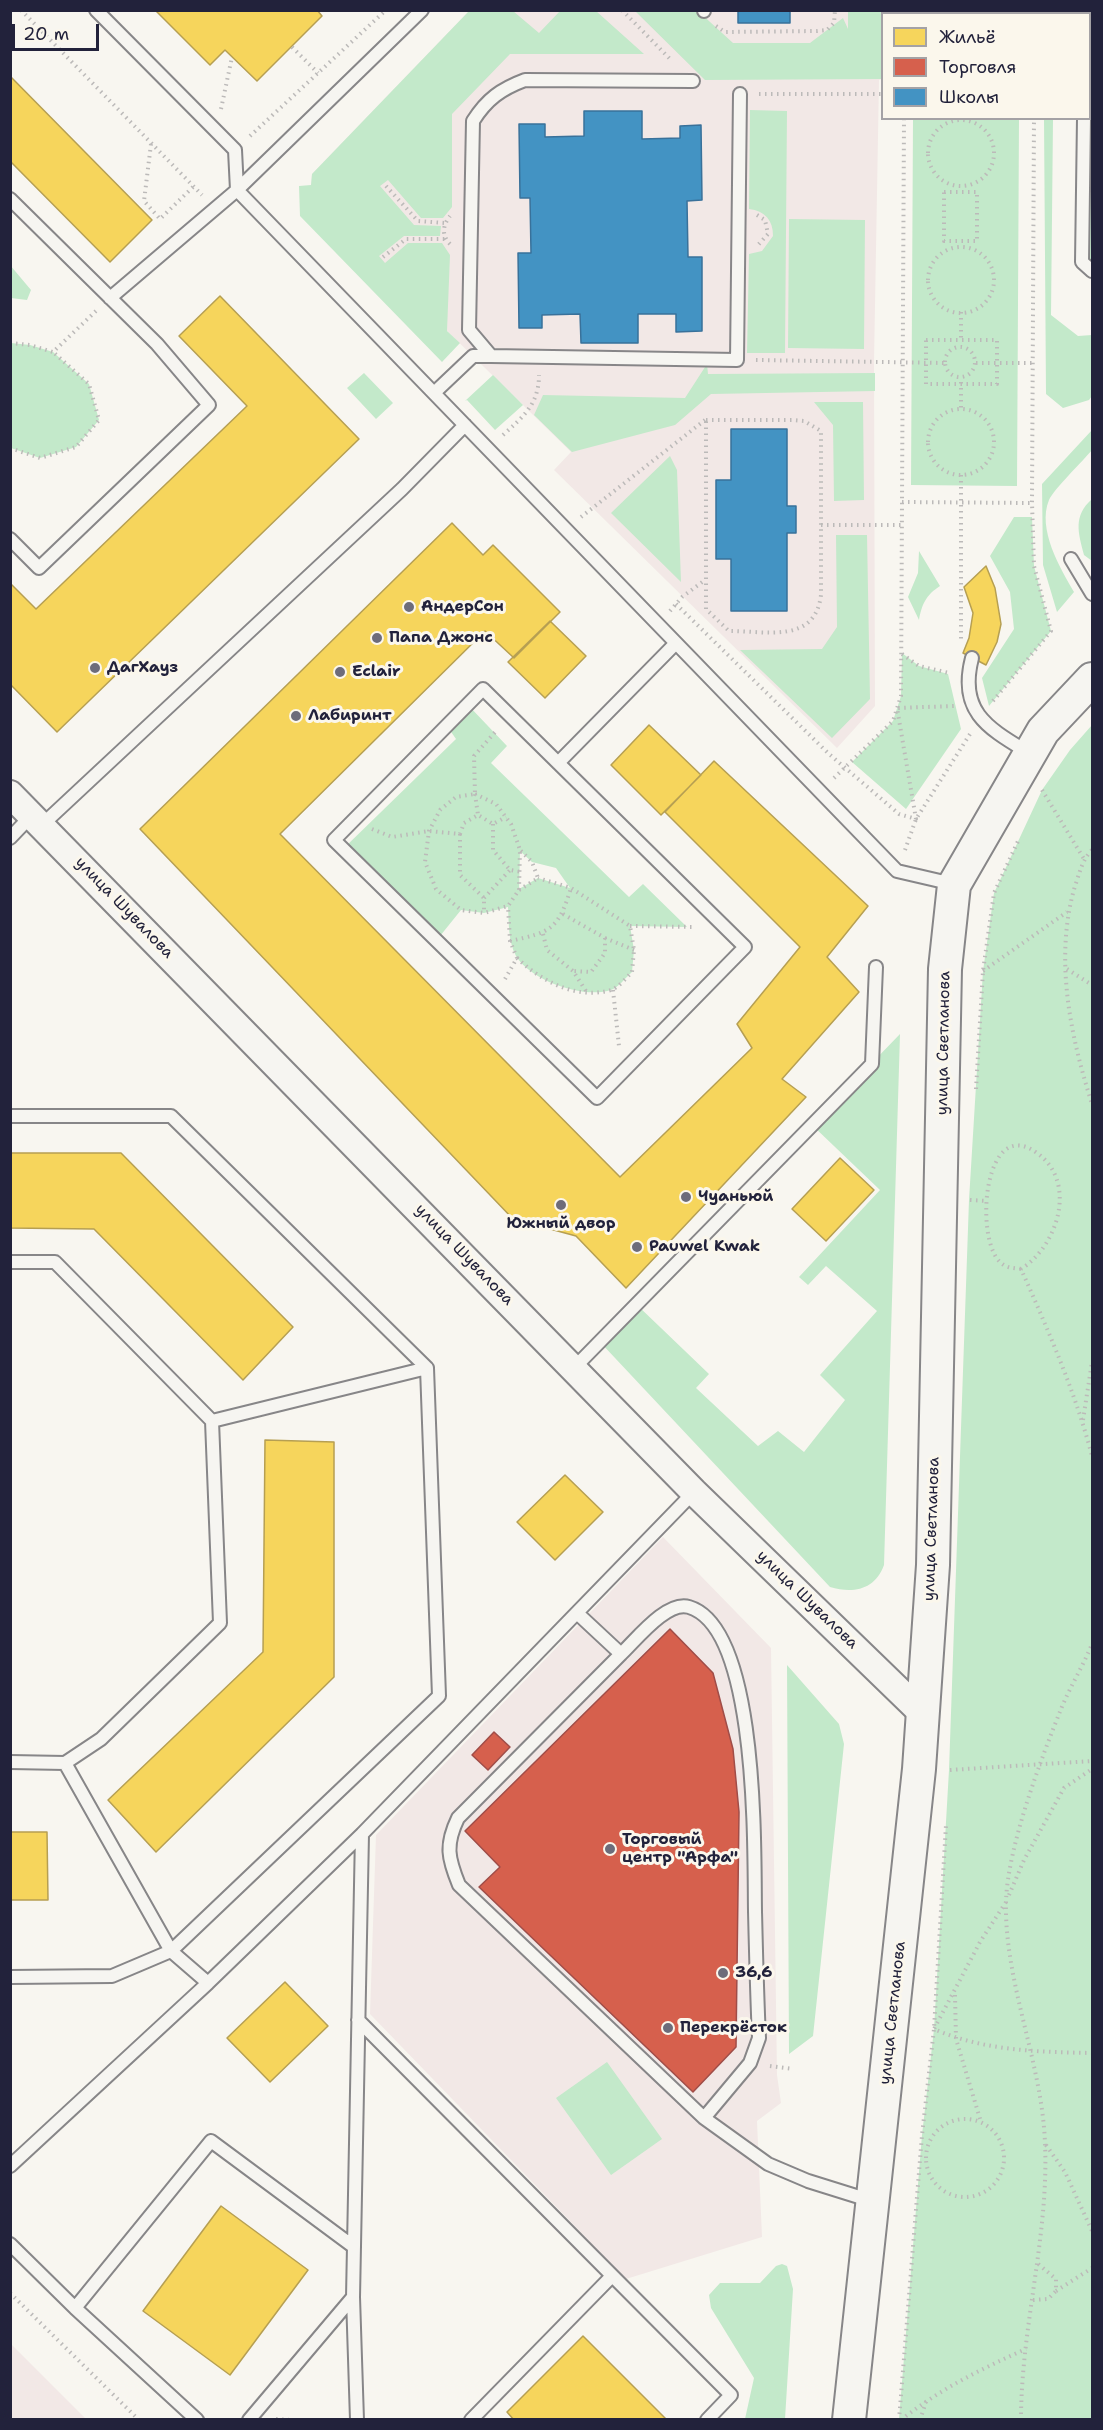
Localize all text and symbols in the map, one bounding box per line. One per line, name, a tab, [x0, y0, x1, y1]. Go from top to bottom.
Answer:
scale bar	[15, 12, 102, 50]
legend	[881, 12, 1091, 120]
text: 20 m	[23, 22, 69, 46]
text: Жильё	[939, 25, 996, 49]
text: Торговля	[939, 55, 1017, 79]
text: Школы	[939, 85, 999, 109]
place label: АндерСон	[421, 597, 504, 617]
marker: АндерСон	[402, 600, 416, 614]
place label: Папа Джонс	[389, 628, 493, 648]
marker: Папа Джонс	[370, 631, 384, 645]
place label: ДагХауз	[107, 658, 178, 678]
marker: ДагХауз	[88, 661, 102, 675]
place label: Eclair	[352, 662, 401, 682]
marker: Eclair	[333, 665, 347, 679]
place label: Лабиринт	[308, 706, 392, 726]
marker: Лабиринт	[289, 709, 303, 723]
street label: улица Шувалова	[71, 853, 177, 963]
street label: улица Светланова	[933, 971, 955, 1115]
place label: Чуаньюй	[698, 1187, 773, 1207]
marker: Чуаньюй	[679, 1190, 693, 1204]
marker: Южный двор	[554, 1198, 568, 1212]
street label: улица Шувалова	[411, 1200, 517, 1310]
place label: Южный двор	[506, 1214, 616, 1234]
place label: Pauwel Kwak	[649, 1237, 760, 1257]
marker: Pauwel Kwak	[630, 1240, 644, 1254]
street label: улица Светланова	[920, 1457, 944, 1601]
street label: улица Шувалова	[752, 1547, 862, 1653]
place label: Торговый центр "Арфа"	[622, 1830, 738, 1868]
marker: Торговый центр "Арфа"	[603, 1842, 617, 1856]
street label: улица Светланова	[876, 1940, 910, 2086]
place label: 36,6	[735, 1963, 772, 1983]
marker: 36,6	[716, 1966, 730, 1980]
place label: Перекрёсток	[680, 2018, 787, 2038]
marker: Перекрёсток	[661, 2021, 675, 2035]

